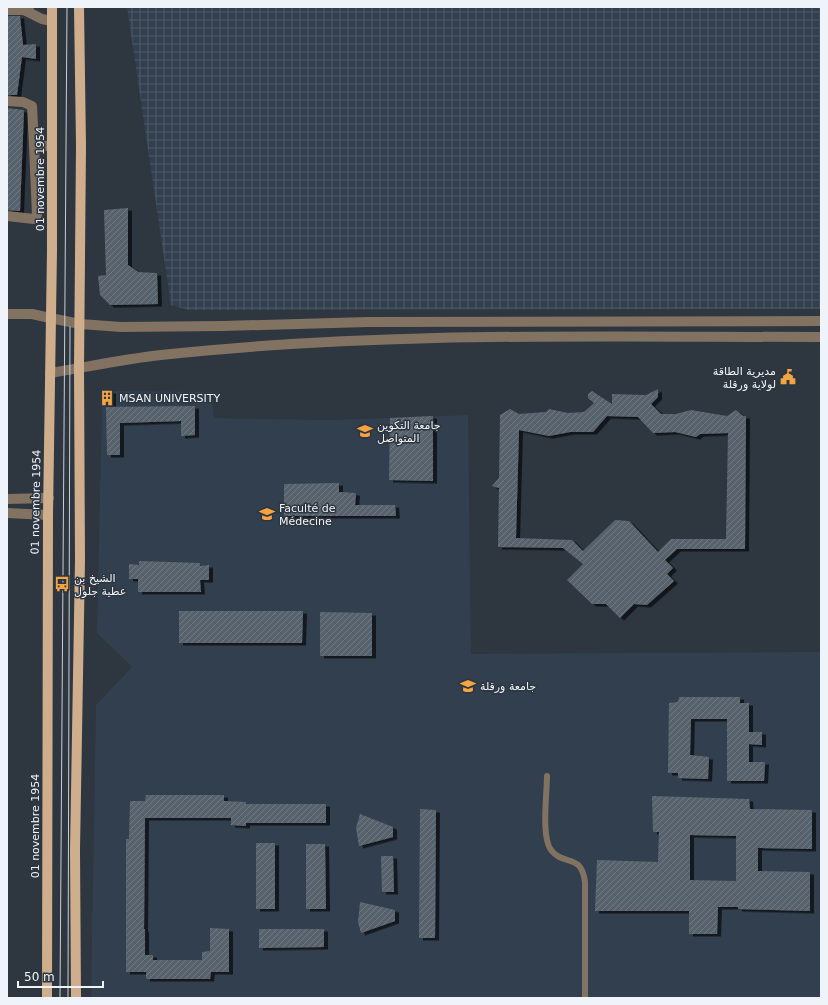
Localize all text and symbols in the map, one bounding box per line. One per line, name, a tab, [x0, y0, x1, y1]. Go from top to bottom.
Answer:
street label: 01 novembre 1954	[34, 127, 47, 231]
place label: مديرية الطاقة لولاية ورقلة	[713, 365, 776, 391]
public building icon: مديرية الطاقة لولاية ورقلة	[779, 368, 797, 386]
building icon: MSAN UNIVERSITY	[98, 389, 116, 407]
place label: MSAN UNIVERSITY	[119, 392, 221, 405]
place label: جامعة التكوين المتواصل	[377, 419, 441, 445]
school or university icon: جامعة التكوين المتواصل	[356, 422, 374, 440]
street label: 01 novembre 1954	[29, 450, 43, 554]
place label: Faculté de Médecine	[279, 502, 336, 528]
school or university icon: Faculté de Médecine	[258, 505, 276, 523]
place label: الشيخ بن عطية جلول	[74, 572, 126, 598]
bus stop icon: الشيخ بن عطية جلول	[53, 575, 71, 593]
school or university icon: جامعة ورقلة	[459, 677, 477, 695]
place label: جامعة ورقلة	[480, 680, 536, 693]
street label: 01 novembre 1954	[29, 774, 42, 878]
scale bar	[18, 963, 103, 989]
text: 50 m	[24, 970, 55, 984]

